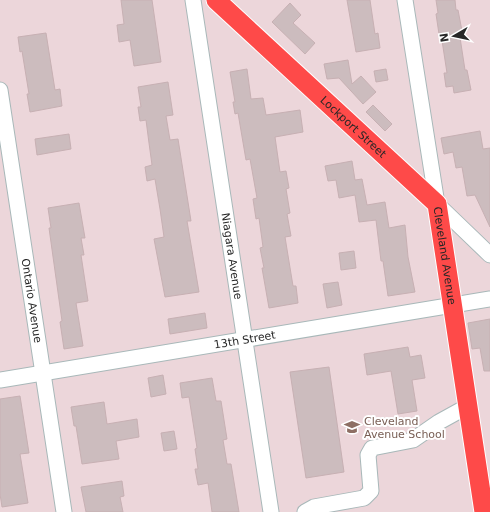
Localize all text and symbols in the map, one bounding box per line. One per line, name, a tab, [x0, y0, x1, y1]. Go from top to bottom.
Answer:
north arrow	[434, 16, 474, 56]
text: N	[437, 32, 452, 43]
street label: Lockport Street	[318, 94, 389, 161]
street label: Cleveland Avenue	[430, 206, 458, 306]
street label: Niagara Avenue	[218, 212, 245, 301]
street label: Ontario Avenue	[19, 257, 44, 344]
street label: 13th Street	[213, 328, 277, 352]
place label: Cleveland Avenue School	[364, 415, 445, 441]
school or university icon: Cleveland Avenue School	[343, 418, 361, 436]

